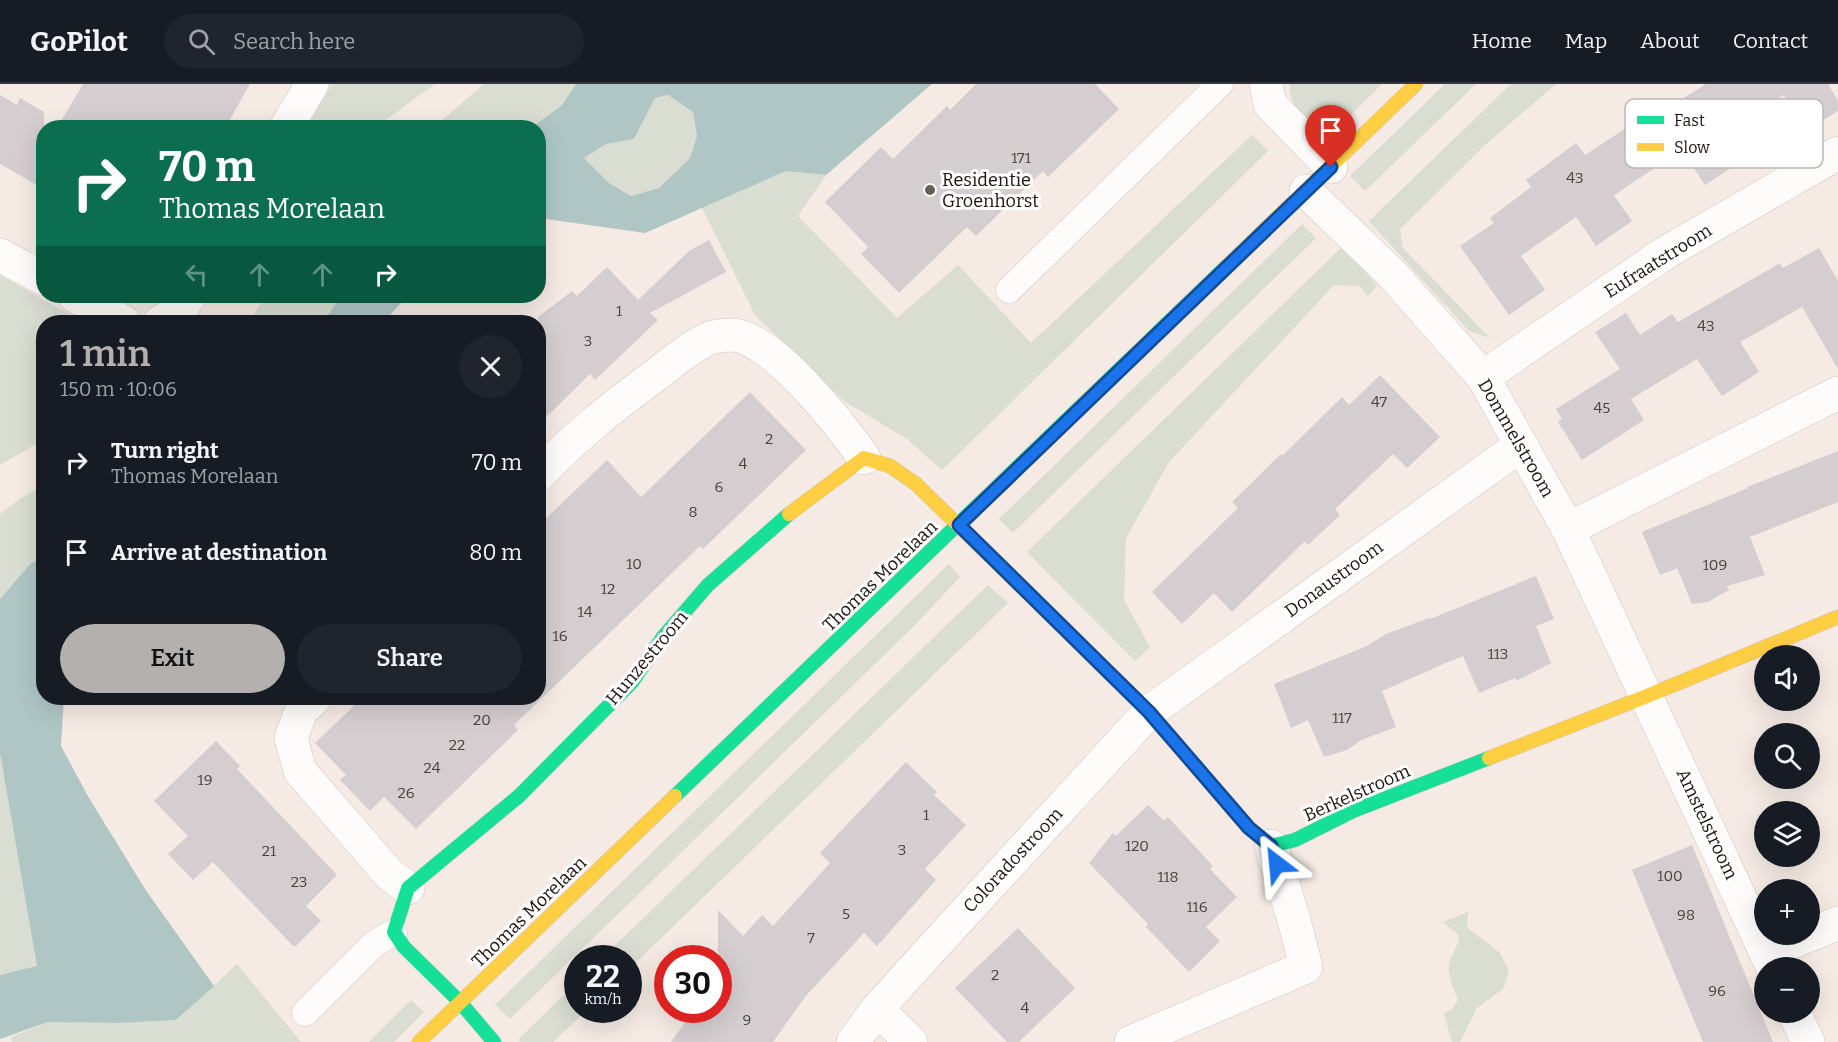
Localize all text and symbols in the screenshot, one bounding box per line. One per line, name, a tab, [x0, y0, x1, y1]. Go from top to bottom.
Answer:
search box	[164, 14, 584, 68]
text: GoPilot	[30, 25, 128, 58]
icon: search	[185, 25, 218, 58]
text: Search here	[233, 28, 355, 55]
text: Home	[1472, 28, 1532, 54]
text: Map	[1565, 28, 1607, 54]
text: About	[1640, 28, 1700, 54]
text: Contact	[1733, 28, 1808, 54]
legend	[1625, 99, 1823, 168]
pin	[1305, 105, 1356, 167]
text: Fast	[1674, 111, 1705, 130]
icon: arrive	[1314, 114, 1347, 147]
text: Slow	[1674, 138, 1710, 157]
text: 70 m	[159, 142, 255, 192]
icon: right	[60, 144, 138, 222]
house number: 171	[1011, 149, 1031, 167]
place label: Residentie Groenhorst	[942, 169, 1039, 212]
house number: 43	[1566, 169, 1584, 187]
marker: Residentie Groenhorst	[923, 183, 937, 197]
text: Thomas Morelaan	[159, 193, 385, 225]
street label: Eufraatstroom	[1600, 219, 1716, 303]
icon: left	[180, 258, 213, 291]
icon: ahead	[243, 258, 276, 291]
icon: ahead	[306, 258, 339, 291]
icon: right	[369, 258, 402, 291]
house number: 1	[616, 302, 622, 320]
house number: 43	[1697, 317, 1715, 335]
text: 1 min	[60, 332, 151, 376]
house number: 3	[584, 332, 592, 350]
button: close	[459, 335, 522, 398]
street label: Dommelstroom	[1473, 375, 1559, 501]
text: 150 m · 10:06	[60, 377, 177, 401]
house number: 47	[1371, 393, 1388, 411]
house number: 45	[1594, 399, 1610, 417]
house number: 2	[765, 430, 773, 448]
text: Turn right	[111, 437, 219, 464]
icon: right	[60, 446, 93, 479]
text: 70 m	[472, 449, 522, 476]
house number: 4	[739, 455, 748, 473]
text: Thomas Morelaan	[111, 464, 278, 488]
house number: 6	[715, 478, 724, 496]
house number: 8	[688, 503, 698, 521]
street label: Thomas Morelaan	[818, 515, 942, 636]
icon: arrive	[60, 536, 93, 569]
street label: Donaustroom	[1281, 536, 1387, 622]
text: Arrive at destination	[111, 539, 327, 566]
text: 80 m	[469, 539, 522, 566]
house number: 10	[626, 555, 642, 573]
house number: 109	[1703, 556, 1727, 574]
house number: 12	[601, 580, 615, 598]
house number: 14	[578, 603, 593, 621]
street label: Hunzestroom	[601, 607, 693, 709]
button: Exit	[60, 624, 285, 693]
button: Share	[297, 624, 522, 693]
house number: 16	[553, 627, 568, 645]
house number: 113	[1488, 645, 1508, 663]
map controls	[1754, 645, 1820, 1023]
button: sound	[1754, 645, 1820, 711]
house number: 117	[1332, 709, 1352, 727]
house number: 20	[473, 711, 491, 729]
button: search	[1754, 723, 1820, 789]
house number: 22	[449, 736, 465, 754]
house number: 24	[424, 759, 441, 777]
street label: Berkelstroom	[1300, 760, 1414, 826]
street label: Amstelstroom	[1672, 765, 1742, 883]
house number: 19	[198, 771, 212, 789]
house number: 26	[398, 784, 415, 802]
button: layers	[1754, 801, 1820, 867]
street label: Coloradostroom	[959, 803, 1067, 917]
house number: 1	[923, 806, 929, 824]
position arrow	[1245, 832, 1309, 896]
house number: 120	[1125, 837, 1149, 855]
house number: 3	[898, 841, 906, 859]
house number: 21	[262, 842, 276, 860]
street label: Thomas Morelaan	[467, 851, 591, 972]
house number: 100	[1657, 867, 1683, 885]
house number: 118	[1157, 868, 1179, 886]
house number: 23	[291, 873, 307, 891]
button: +	[1754, 879, 1820, 945]
house number: 116	[1187, 898, 1208, 916]
house number: 5	[842, 905, 850, 923]
house number: 98	[1677, 906, 1695, 924]
house number: 7	[807, 929, 815, 947]
speed limit sign: 30	[654, 945, 732, 1023]
button: −	[1754, 957, 1820, 1023]
text: 22	[586, 959, 620, 995]
house number: 2	[991, 966, 999, 984]
house number: 96	[1708, 982, 1726, 1000]
text: km/h	[584, 990, 622, 1008]
house number: 4	[1021, 999, 1030, 1017]
house number: 9	[743, 1011, 751, 1029]

